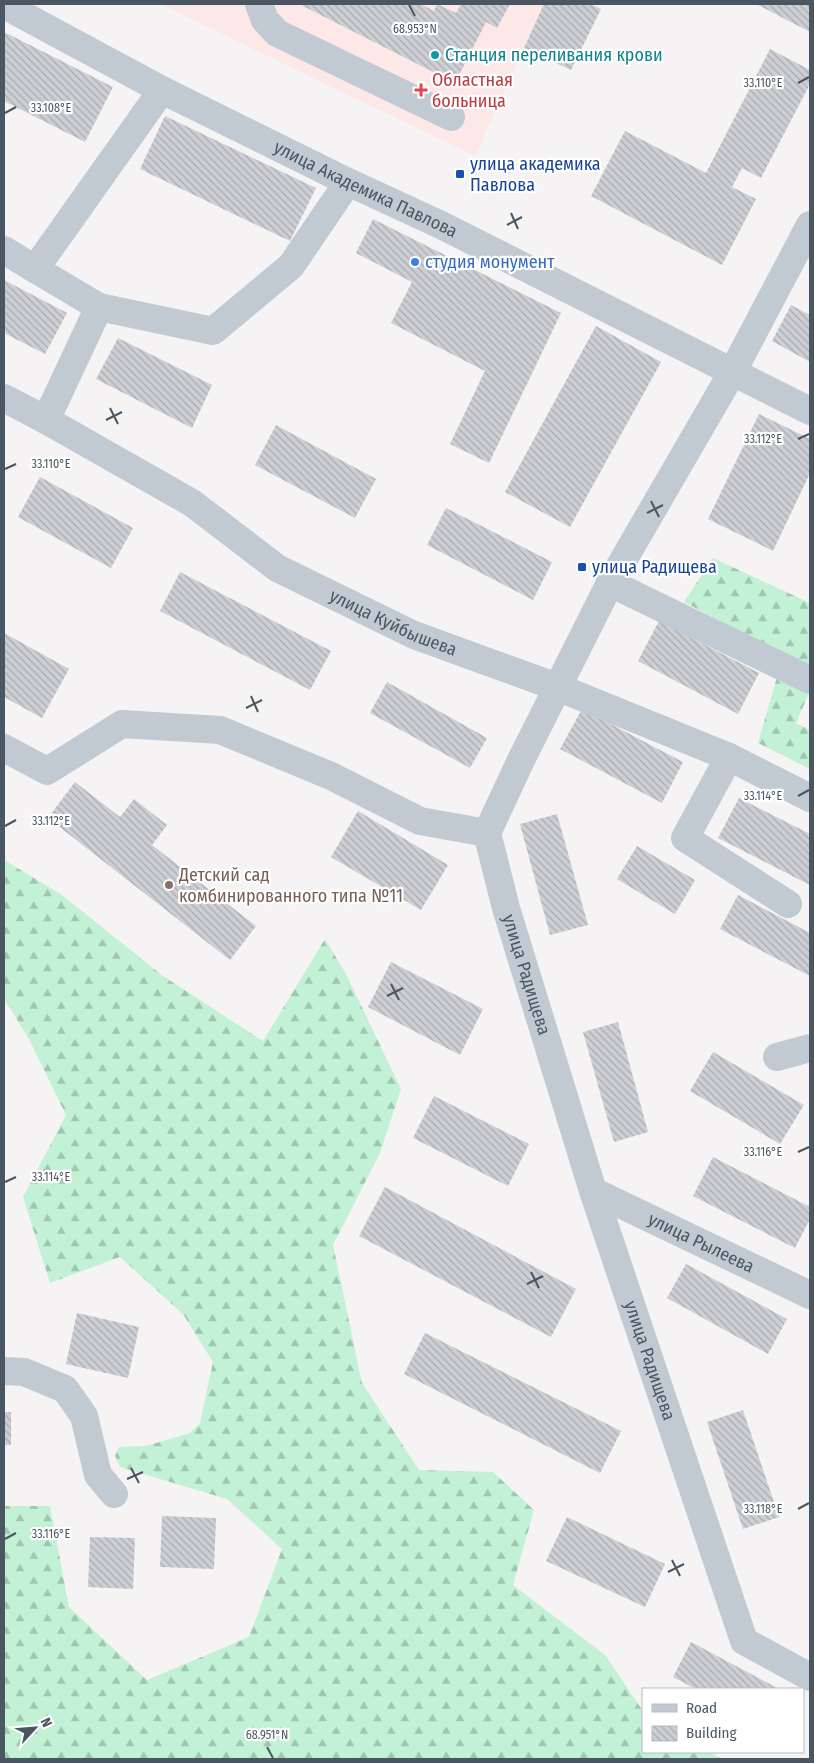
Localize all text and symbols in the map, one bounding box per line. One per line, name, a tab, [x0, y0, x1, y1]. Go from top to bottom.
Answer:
text: 68.953°N	[393, 22, 437, 36]
place label: Станция переливания крови	[445, 44, 663, 66]
marker: Станция переливания крови	[429, 49, 441, 61]
place label: Областная больница	[432, 69, 513, 112]
text: 33.110°E	[744, 76, 783, 90]
marker: Областная больница	[414, 83, 428, 97]
text: 33.108°E	[31, 101, 72, 115]
street label: улица Академика Павлова	[270, 136, 461, 243]
place label: улица академика Павлова	[470, 153, 601, 196]
marker: улица академика Павлова	[454, 168, 466, 180]
place label: студия монумент	[425, 251, 555, 273]
marker: студия монумент	[409, 256, 421, 268]
text: 33.112°E	[744, 432, 782, 446]
text: 33.110°E	[32, 457, 71, 471]
place label: улица Радищева	[592, 556, 717, 578]
marker: улица Радищева	[576, 561, 588, 573]
street label: улица Куйбышева	[326, 584, 460, 661]
text: 33.114°E	[744, 789, 783, 803]
text: 33.112°E	[32, 814, 70, 828]
place label: Детский сад комбинированного типа №11	[178, 864, 403, 907]
marker: Детский сад комбинированного типа №11	[163, 879, 175, 891]
street label: улица Радищева	[498, 912, 555, 1038]
text: 33.116°E	[744, 1145, 783, 1159]
text: 33.114°E	[32, 1170, 71, 1184]
street label: улица Рылеева	[645, 1208, 758, 1278]
street label: улица Радищева	[620, 1298, 680, 1423]
text: 33.118°E	[744, 1502, 783, 1516]
text: 33.116°E	[32, 1527, 71, 1541]
legend	[642, 1688, 804, 1753]
text: Road	[686, 1699, 717, 1717]
north arrow	[10, 1703, 60, 1753]
text: N	[37, 1715, 56, 1730]
text: Building	[686, 1724, 737, 1742]
text: 68.951°N	[246, 1728, 288, 1742]

